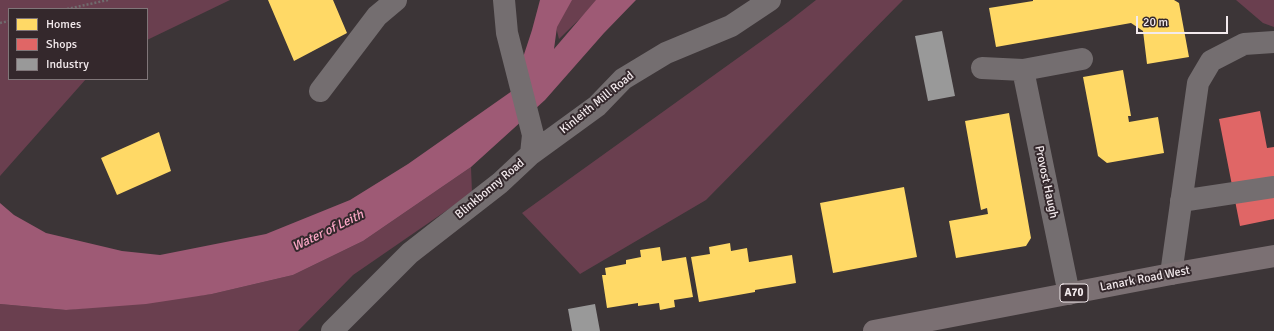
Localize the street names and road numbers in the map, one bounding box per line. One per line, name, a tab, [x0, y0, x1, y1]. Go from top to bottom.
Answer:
street label: Kinleith Mill Road	[557, 69, 637, 137]
street label: Provost Haugh	[1031, 144, 1061, 220]
street label: Blinkbonny Road	[452, 156, 528, 222]
street label: Lanark Road West	[1099, 263, 1191, 295]
road number: A70	[1060, 284, 1088, 302]

